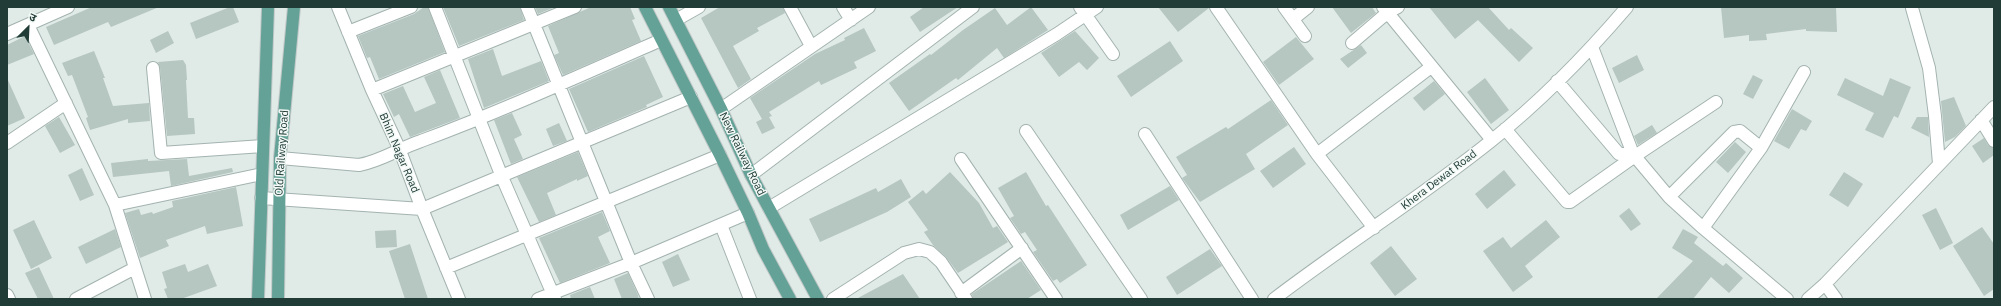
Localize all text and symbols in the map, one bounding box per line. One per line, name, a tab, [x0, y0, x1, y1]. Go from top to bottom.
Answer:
north arrow	[8, 8, 48, 48]
text: उ	[27, 9, 39, 25]
street label: Old Railway Road	[272, 110, 292, 196]
street label: New Railway Road	[716, 110, 768, 198]
street label: Bhim Nagar Road	[376, 111, 422, 195]
street label: Khera Dewat Road	[1399, 147, 1479, 213]

